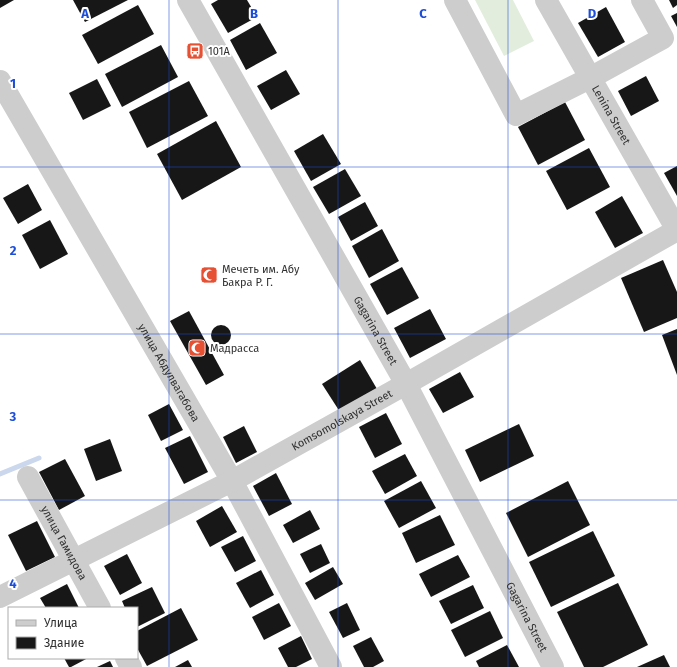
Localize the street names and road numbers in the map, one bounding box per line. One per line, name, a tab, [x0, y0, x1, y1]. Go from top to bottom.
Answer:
street label: Lenina Street	[589, 83, 633, 147]
street label: Gagarina Street	[351, 294, 400, 367]
street label: улица Абдулвагабова	[135, 321, 202, 424]
street label: Komsomolskaya Street	[289, 387, 395, 454]
street label: улица Гамидова	[38, 504, 89, 582]
street label: Gagarina Street	[503, 580, 550, 654]

